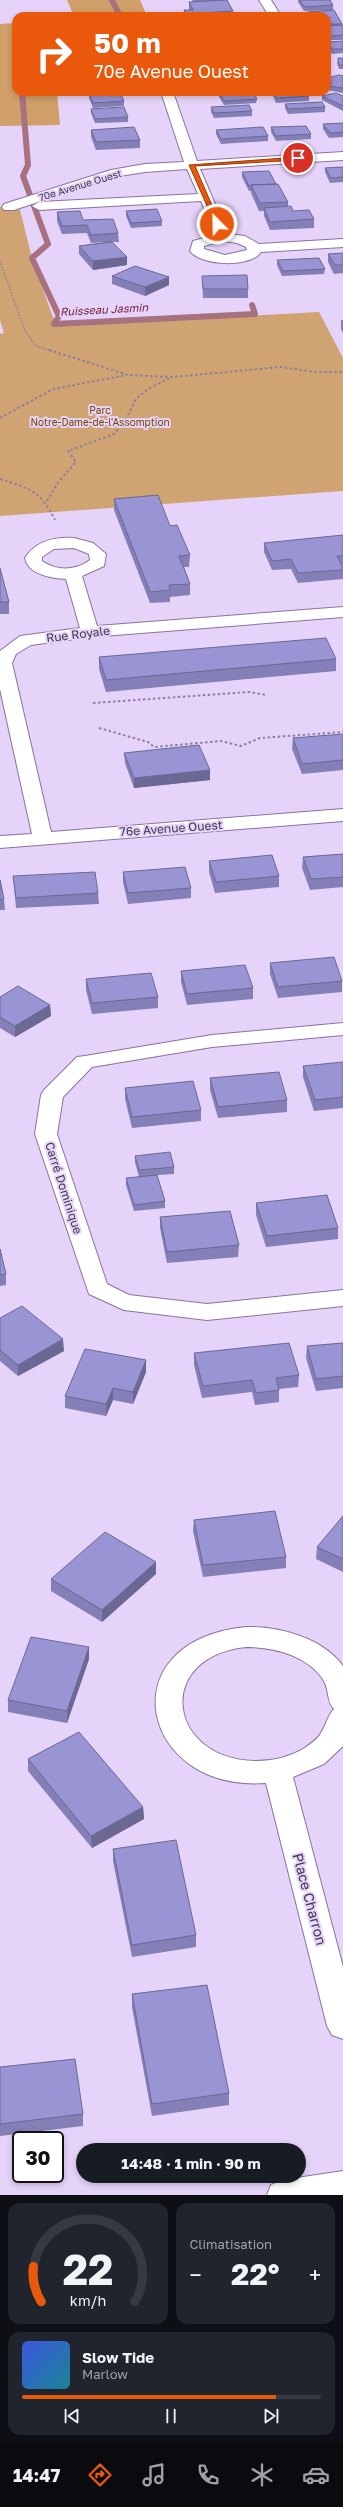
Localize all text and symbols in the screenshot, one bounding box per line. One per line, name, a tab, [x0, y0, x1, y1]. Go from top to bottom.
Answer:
text: 50 m	[94, 26, 161, 59]
icon: right	[28, 28, 80, 80]
text: 70e Avenue Ouest	[94, 60, 249, 82]
pin	[281, 141, 315, 175]
icon: arrive	[287, 147, 309, 169]
street label: 70e Avenue Ouest	[37, 167, 123, 203]
position arrow	[196, 203, 238, 245]
water label: Ruisseau Jasmin	[60, 300, 150, 318]
park label: Parc Notre-Dame-de-l'Assomption	[30, 404, 170, 428]
street label: Rue Royale	[45, 623, 111, 645]
street label: 76e Avenue Ouest	[119, 817, 223, 839]
street label: Carré Dominique	[42, 1140, 86, 1236]
street label: Place Charron	[290, 1851, 330, 1947]
speed limit sign: 30	[12, 2131, 64, 2183]
text: 14:48 · 1 min · 90 m	[121, 2154, 261, 2172]
text: Climatisation	[190, 2236, 272, 2252]
text: 22	[62, 2243, 113, 2293]
text: 22°	[231, 2256, 279, 2292]
text: −	[190, 2261, 202, 2288]
text: +	[309, 2261, 321, 2288]
text: km/h	[70, 2291, 106, 2308]
text: Slow Tide	[82, 2348, 154, 2366]
text: Marlow	[82, 2366, 128, 2382]
icon: previous	[61, 2405, 83, 2427]
icon: pause	[160, 2405, 182, 2427]
icon: next	[260, 2405, 282, 2427]
icon: directions	[86, 2461, 114, 2489]
icon: music	[140, 2461, 168, 2489]
icon: phone	[194, 2461, 222, 2489]
icon: climate	[248, 2461, 276, 2489]
icon: car	[302, 2461, 330, 2489]
text: 14:47	[13, 2464, 60, 2486]

